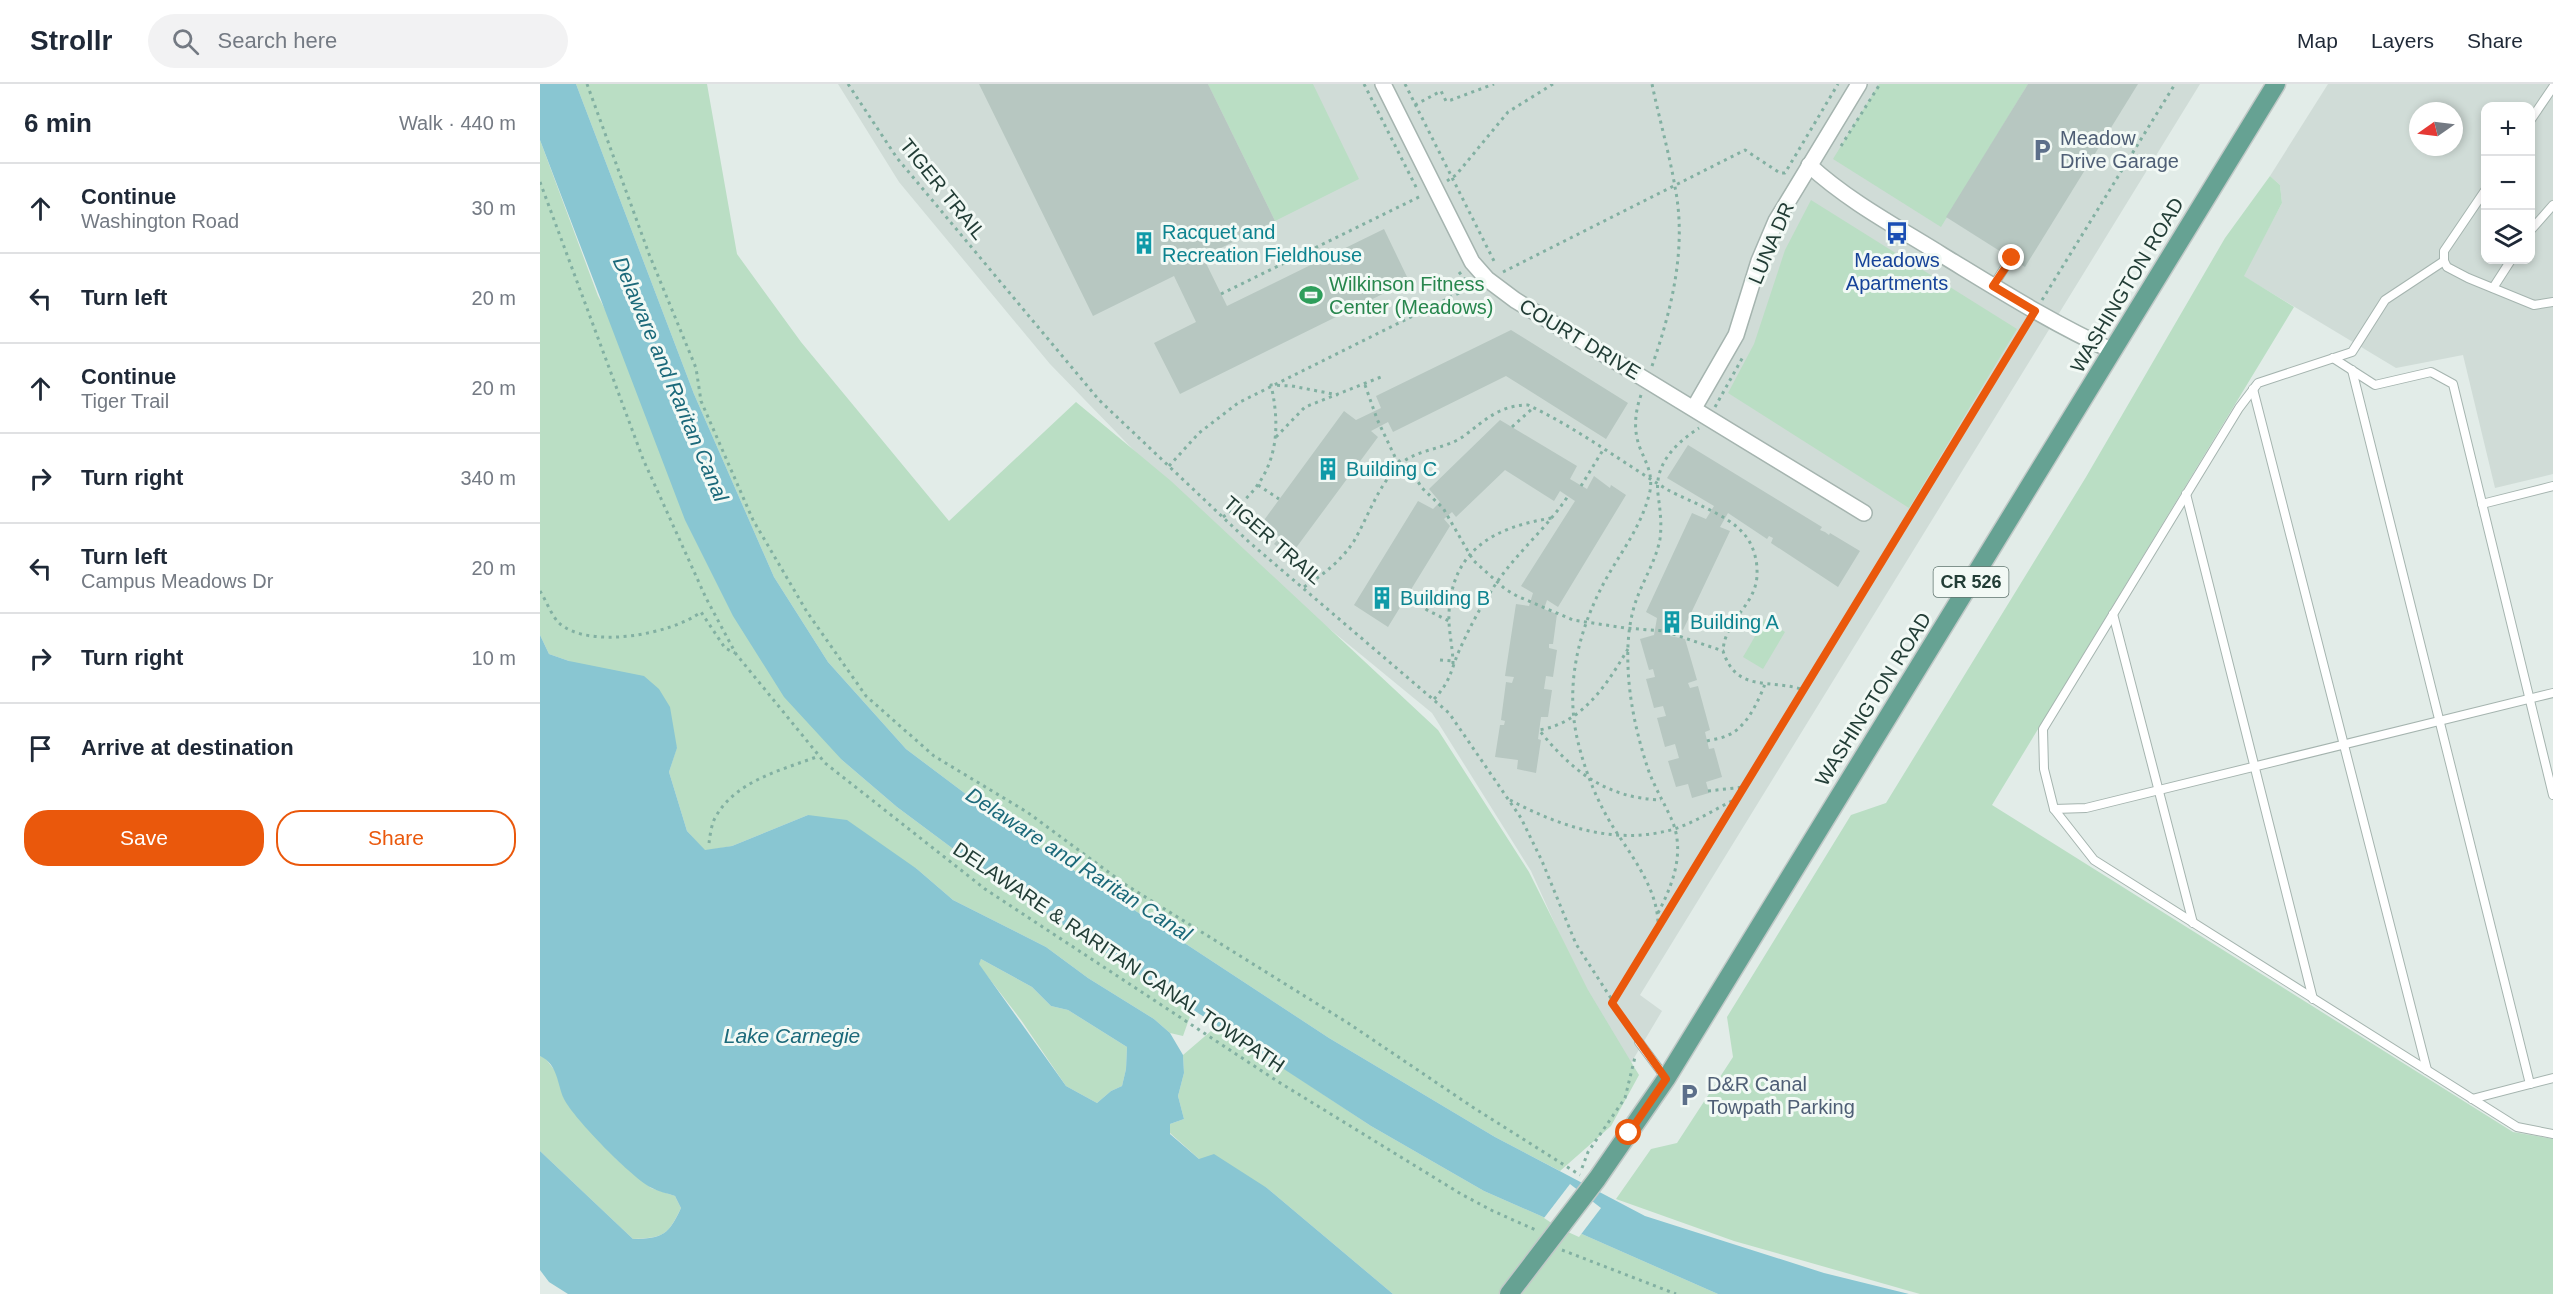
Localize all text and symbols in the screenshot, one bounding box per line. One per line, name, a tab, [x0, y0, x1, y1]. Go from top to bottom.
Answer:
search box	[148, 14, 568, 68]
text: Strollr	[30, 25, 112, 56]
icon: search	[169, 25, 202, 58]
text: Search here	[217, 28, 337, 53]
text: Map	[2297, 29, 2338, 52]
text: Layers	[2371, 29, 2434, 52]
text: Share	[2467, 29, 2523, 52]
north arrow	[2409, 102, 2463, 156]
map controls	[2481, 102, 2535, 264]
button: +	[2481, 102, 2535, 156]
text: 6 min	[24, 108, 92, 138]
text: Walk · 440 m	[399, 112, 516, 134]
place label: Meadow Drive Garage	[2060, 127, 2179, 172]
street label: TIGER TRAIL	[896, 134, 990, 244]
parking icon: Meadow Drive Garage	[2029, 137, 2055, 163]
button: −	[2481, 156, 2535, 210]
text: Continue	[81, 184, 176, 209]
icon: ahead	[24, 192, 57, 225]
street label: WASHINGTON ROAD	[2066, 194, 2188, 376]
text: 30 m	[472, 197, 516, 219]
street label: LUNA DR	[1744, 199, 1798, 287]
text: Washington Road	[81, 210, 239, 232]
button: layers	[2481, 210, 2535, 264]
bus stop icon: Meadows Apartments	[1884, 220, 1910, 246]
place label: Racquet and Recreation Fieldhouse	[1162, 221, 1362, 266]
building icon: Racquet and Recreation Fieldhouse	[1131, 230, 1157, 256]
route end	[1998, 244, 2024, 270]
place label: Meadows Apartments	[1846, 249, 1948, 294]
water label: Delaware and Raritan Canal	[609, 253, 734, 506]
place label: Wilkinson Fitness Center (Meadows)	[1329, 273, 1494, 318]
icon: left	[24, 282, 57, 315]
sports icon: Wilkinson Fitness Center (Meadows)	[1298, 282, 1324, 308]
text: Turn left	[81, 285, 167, 310]
text: 20 m	[472, 287, 516, 309]
street label: COURT DRIVE	[1516, 294, 1644, 384]
text: Continue	[81, 364, 176, 389]
icon: ahead	[24, 372, 57, 405]
text: 20 m	[472, 377, 516, 399]
text: Tiger Trail	[81, 390, 169, 412]
building icon: Building C	[1315, 456, 1341, 482]
place label: Building C	[1346, 458, 1437, 480]
icon: right	[24, 462, 57, 495]
text: Turn right	[81, 465, 183, 490]
text: 340 m	[460, 467, 516, 489]
street label: TIGER TRAIL	[1219, 491, 1327, 589]
text: Turn left	[81, 544, 167, 569]
icon: left	[24, 552, 57, 585]
text: 20 m	[472, 557, 516, 579]
road number: CR 526	[1934, 567, 2008, 597]
text: Campus Meadows Dr	[81, 570, 273, 592]
building icon: Building B	[1369, 585, 1395, 611]
place label: Building B	[1400, 587, 1490, 609]
street label: WASHINGTON ROAD	[1811, 608, 1935, 790]
building icon: Building A	[1659, 609, 1685, 635]
place label: Building A	[1690, 611, 1780, 633]
icon: right	[24, 642, 57, 675]
text: Turn right	[81, 645, 183, 670]
text: 10 m	[472, 647, 516, 669]
icon: arrive	[24, 732, 57, 765]
text: Arrive at destination	[81, 735, 294, 760]
water label: Delaware and Raritan Canal	[962, 783, 1197, 946]
button: Save	[24, 810, 264, 866]
button: Share	[276, 810, 516, 866]
street label: DELAWARE & RARITAN CANAL TOWPATH	[949, 837, 1289, 1077]
water label: Lake Carnegie	[724, 1024, 860, 1047]
place label: D&R Canal Towpath Parking	[1707, 1073, 1855, 1118]
parking icon: D&R Canal Towpath Parking	[1676, 1082, 1702, 1108]
route start	[1615, 1119, 1641, 1145]

